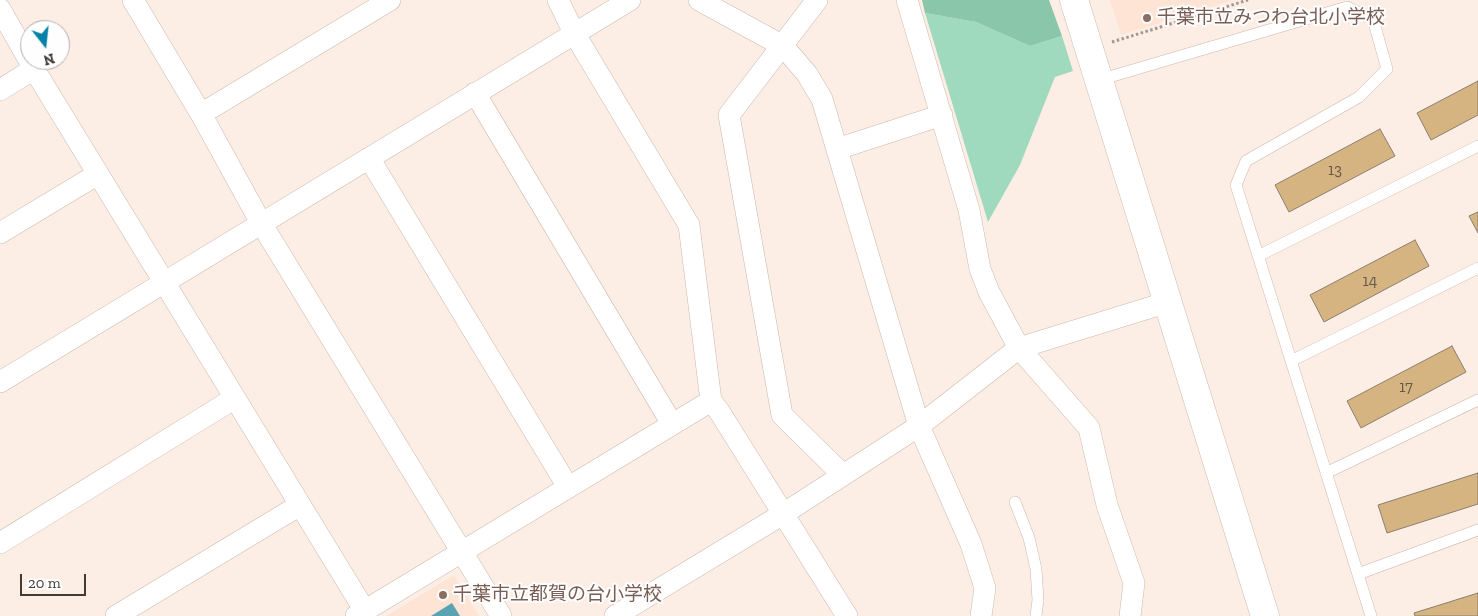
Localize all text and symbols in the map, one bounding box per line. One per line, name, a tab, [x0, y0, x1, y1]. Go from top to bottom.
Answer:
place label: 千葉市立みつわ台北小学校	[1157, 7, 1385, 29]
marker: 千葉市立みつわ台北小学校	[1141, 12, 1153, 24]
north arrow	[20, 20, 70, 70]
text: N	[42, 49, 56, 69]
house number: 13	[1328, 160, 1342, 180]
house number: 14	[1363, 271, 1377, 291]
house number: 17	[1399, 377, 1413, 397]
scale bar	[22, 564, 89, 596]
text: 20 m	[28, 574, 61, 592]
place label: 千葉市立都賀の台小学校	[453, 584, 662, 606]
marker: 千葉市立都賀の台小学校	[437, 589, 449, 601]

